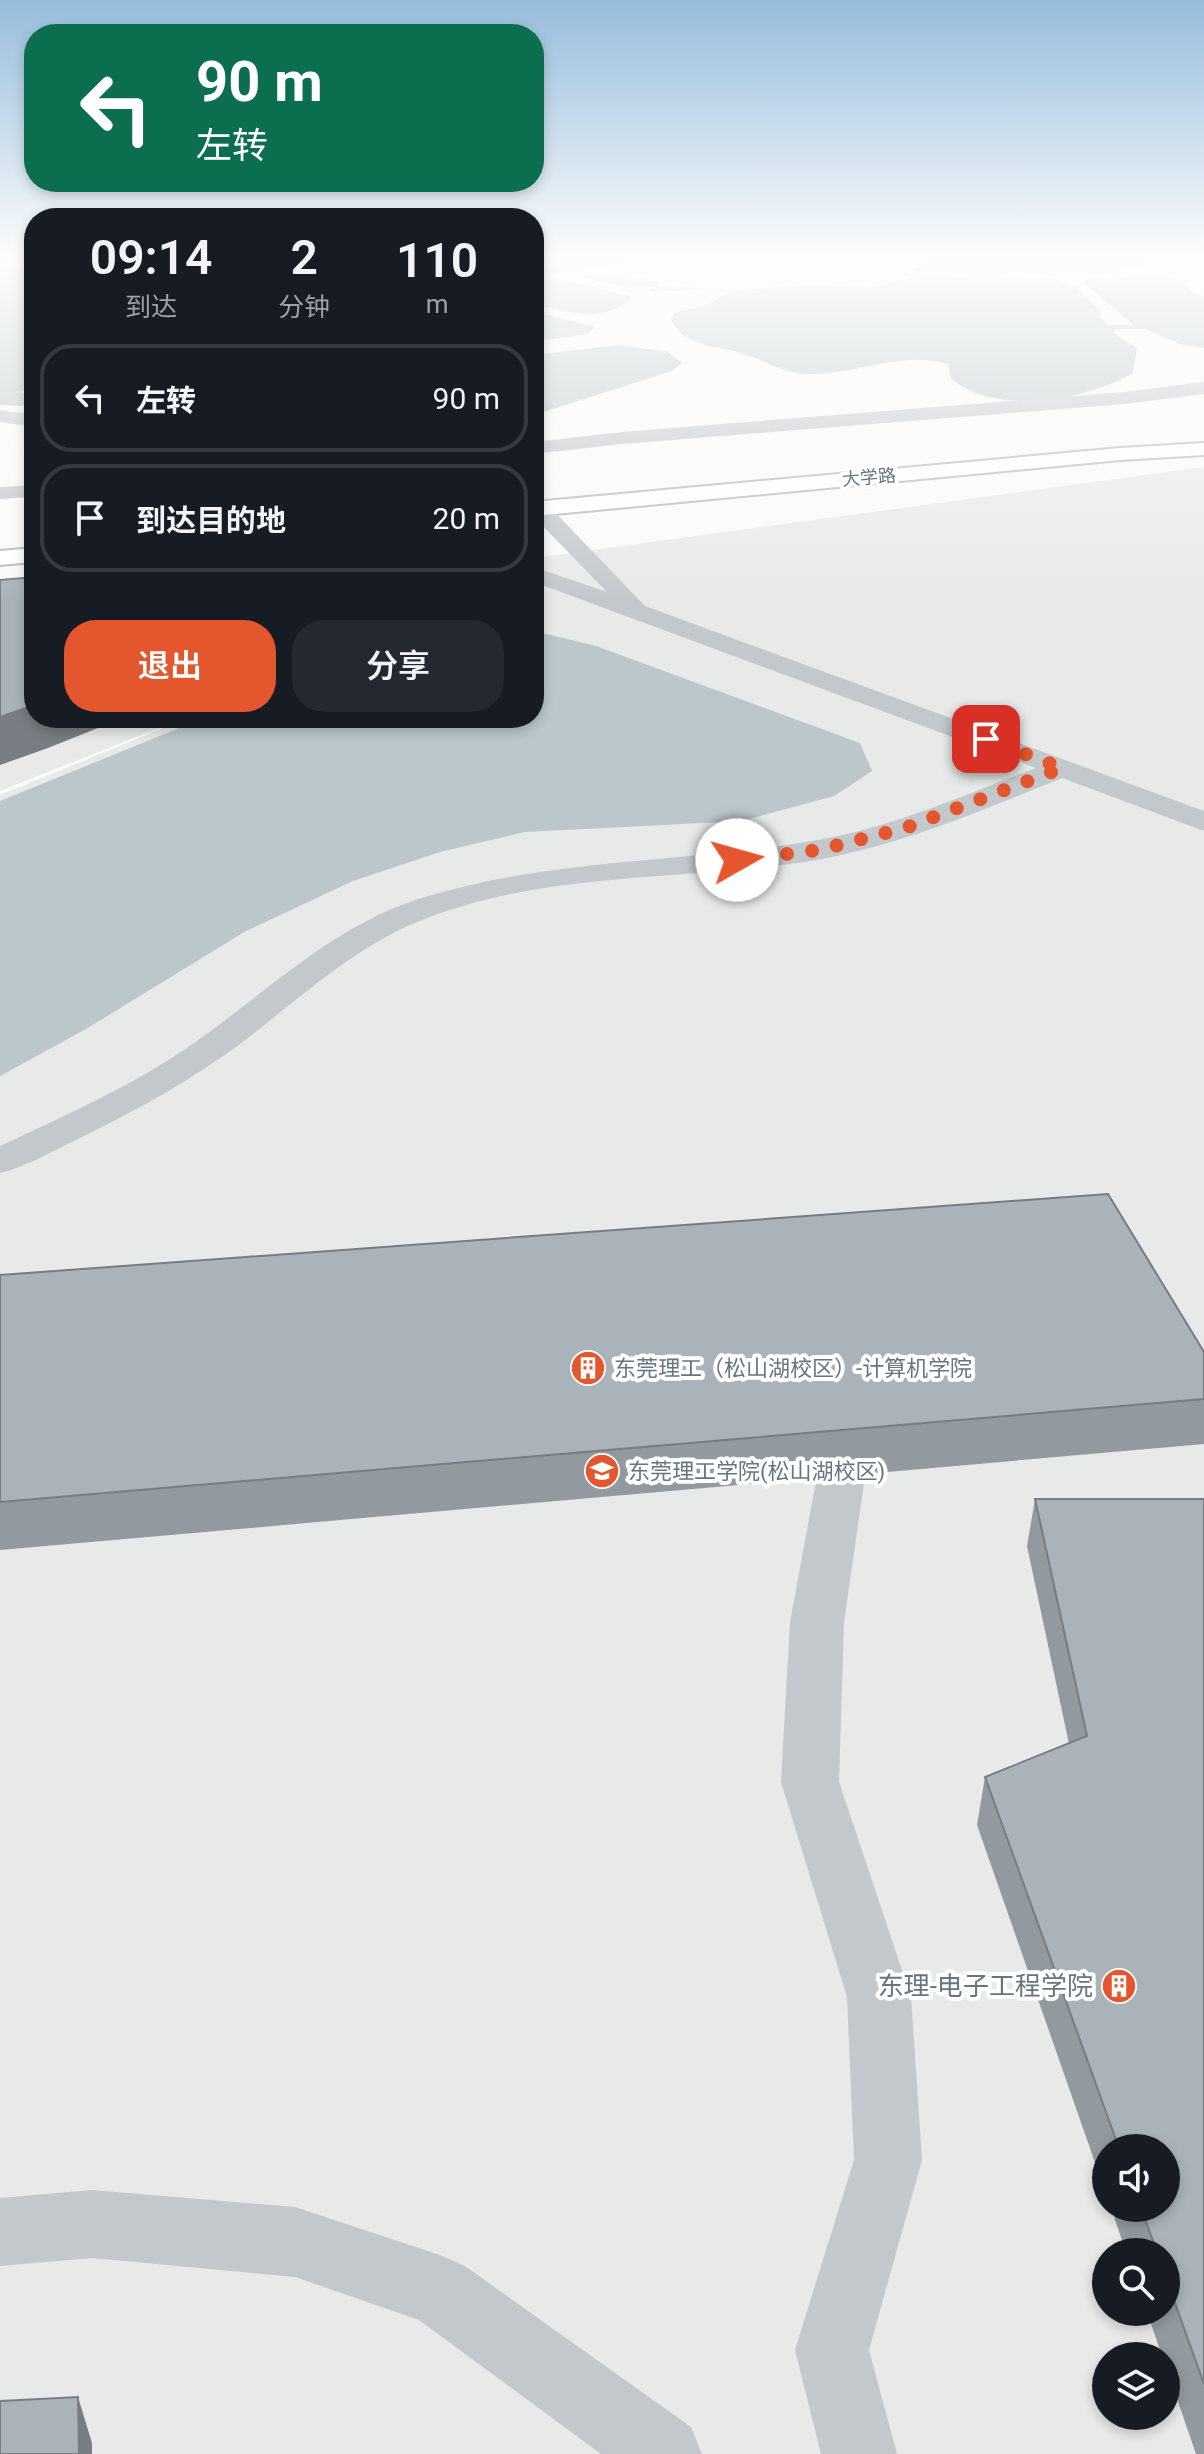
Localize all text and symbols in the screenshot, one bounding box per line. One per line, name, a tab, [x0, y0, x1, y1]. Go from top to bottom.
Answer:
text: 90 m	[196, 49, 323, 115]
icon: left	[64, 56, 168, 160]
text: 左转	[196, 125, 268, 167]
text: 09:14	[90, 229, 213, 286]
text: 2	[291, 229, 318, 286]
text: 110	[396, 232, 478, 289]
text: m	[426, 289, 449, 319]
text: 到达	[125, 292, 177, 322]
text: 分钟	[278, 292, 330, 322]
icon: left	[68, 376, 112, 420]
text: 90 m	[433, 381, 500, 416]
text: 左转	[136, 383, 196, 418]
street label: 大学路	[841, 464, 897, 490]
icon: arrive	[68, 496, 112, 540]
text: 20 m	[433, 501, 500, 536]
text: 到达目的地	[136, 503, 286, 538]
button: 退出	[64, 620, 276, 712]
button: 分享	[292, 620, 504, 712]
pin	[952, 705, 1020, 773]
icon: arrive	[964, 717, 1008, 761]
position arrow	[695, 818, 779, 902]
building icon: 东莞理工（松山湖校区）-计算机学院	[569, 1349, 607, 1387]
place label: 东莞理工（松山湖校区）-计算机学院	[614, 1356, 972, 1381]
school or university icon: 东莞理工学院(松山湖校区)	[583, 1452, 621, 1490]
place label: 东莞理工学院(松山湖校区)	[628, 1459, 885, 1485]
building icon: 东理-电子工程学院	[1100, 1967, 1138, 2005]
place label: 东理-电子工程学院	[878, 1971, 1093, 2001]
map controls	[1092, 2134, 1180, 2430]
button: sound	[1092, 2134, 1180, 2222]
button: search	[1092, 2238, 1180, 2326]
button: layers	[1092, 2342, 1180, 2430]

